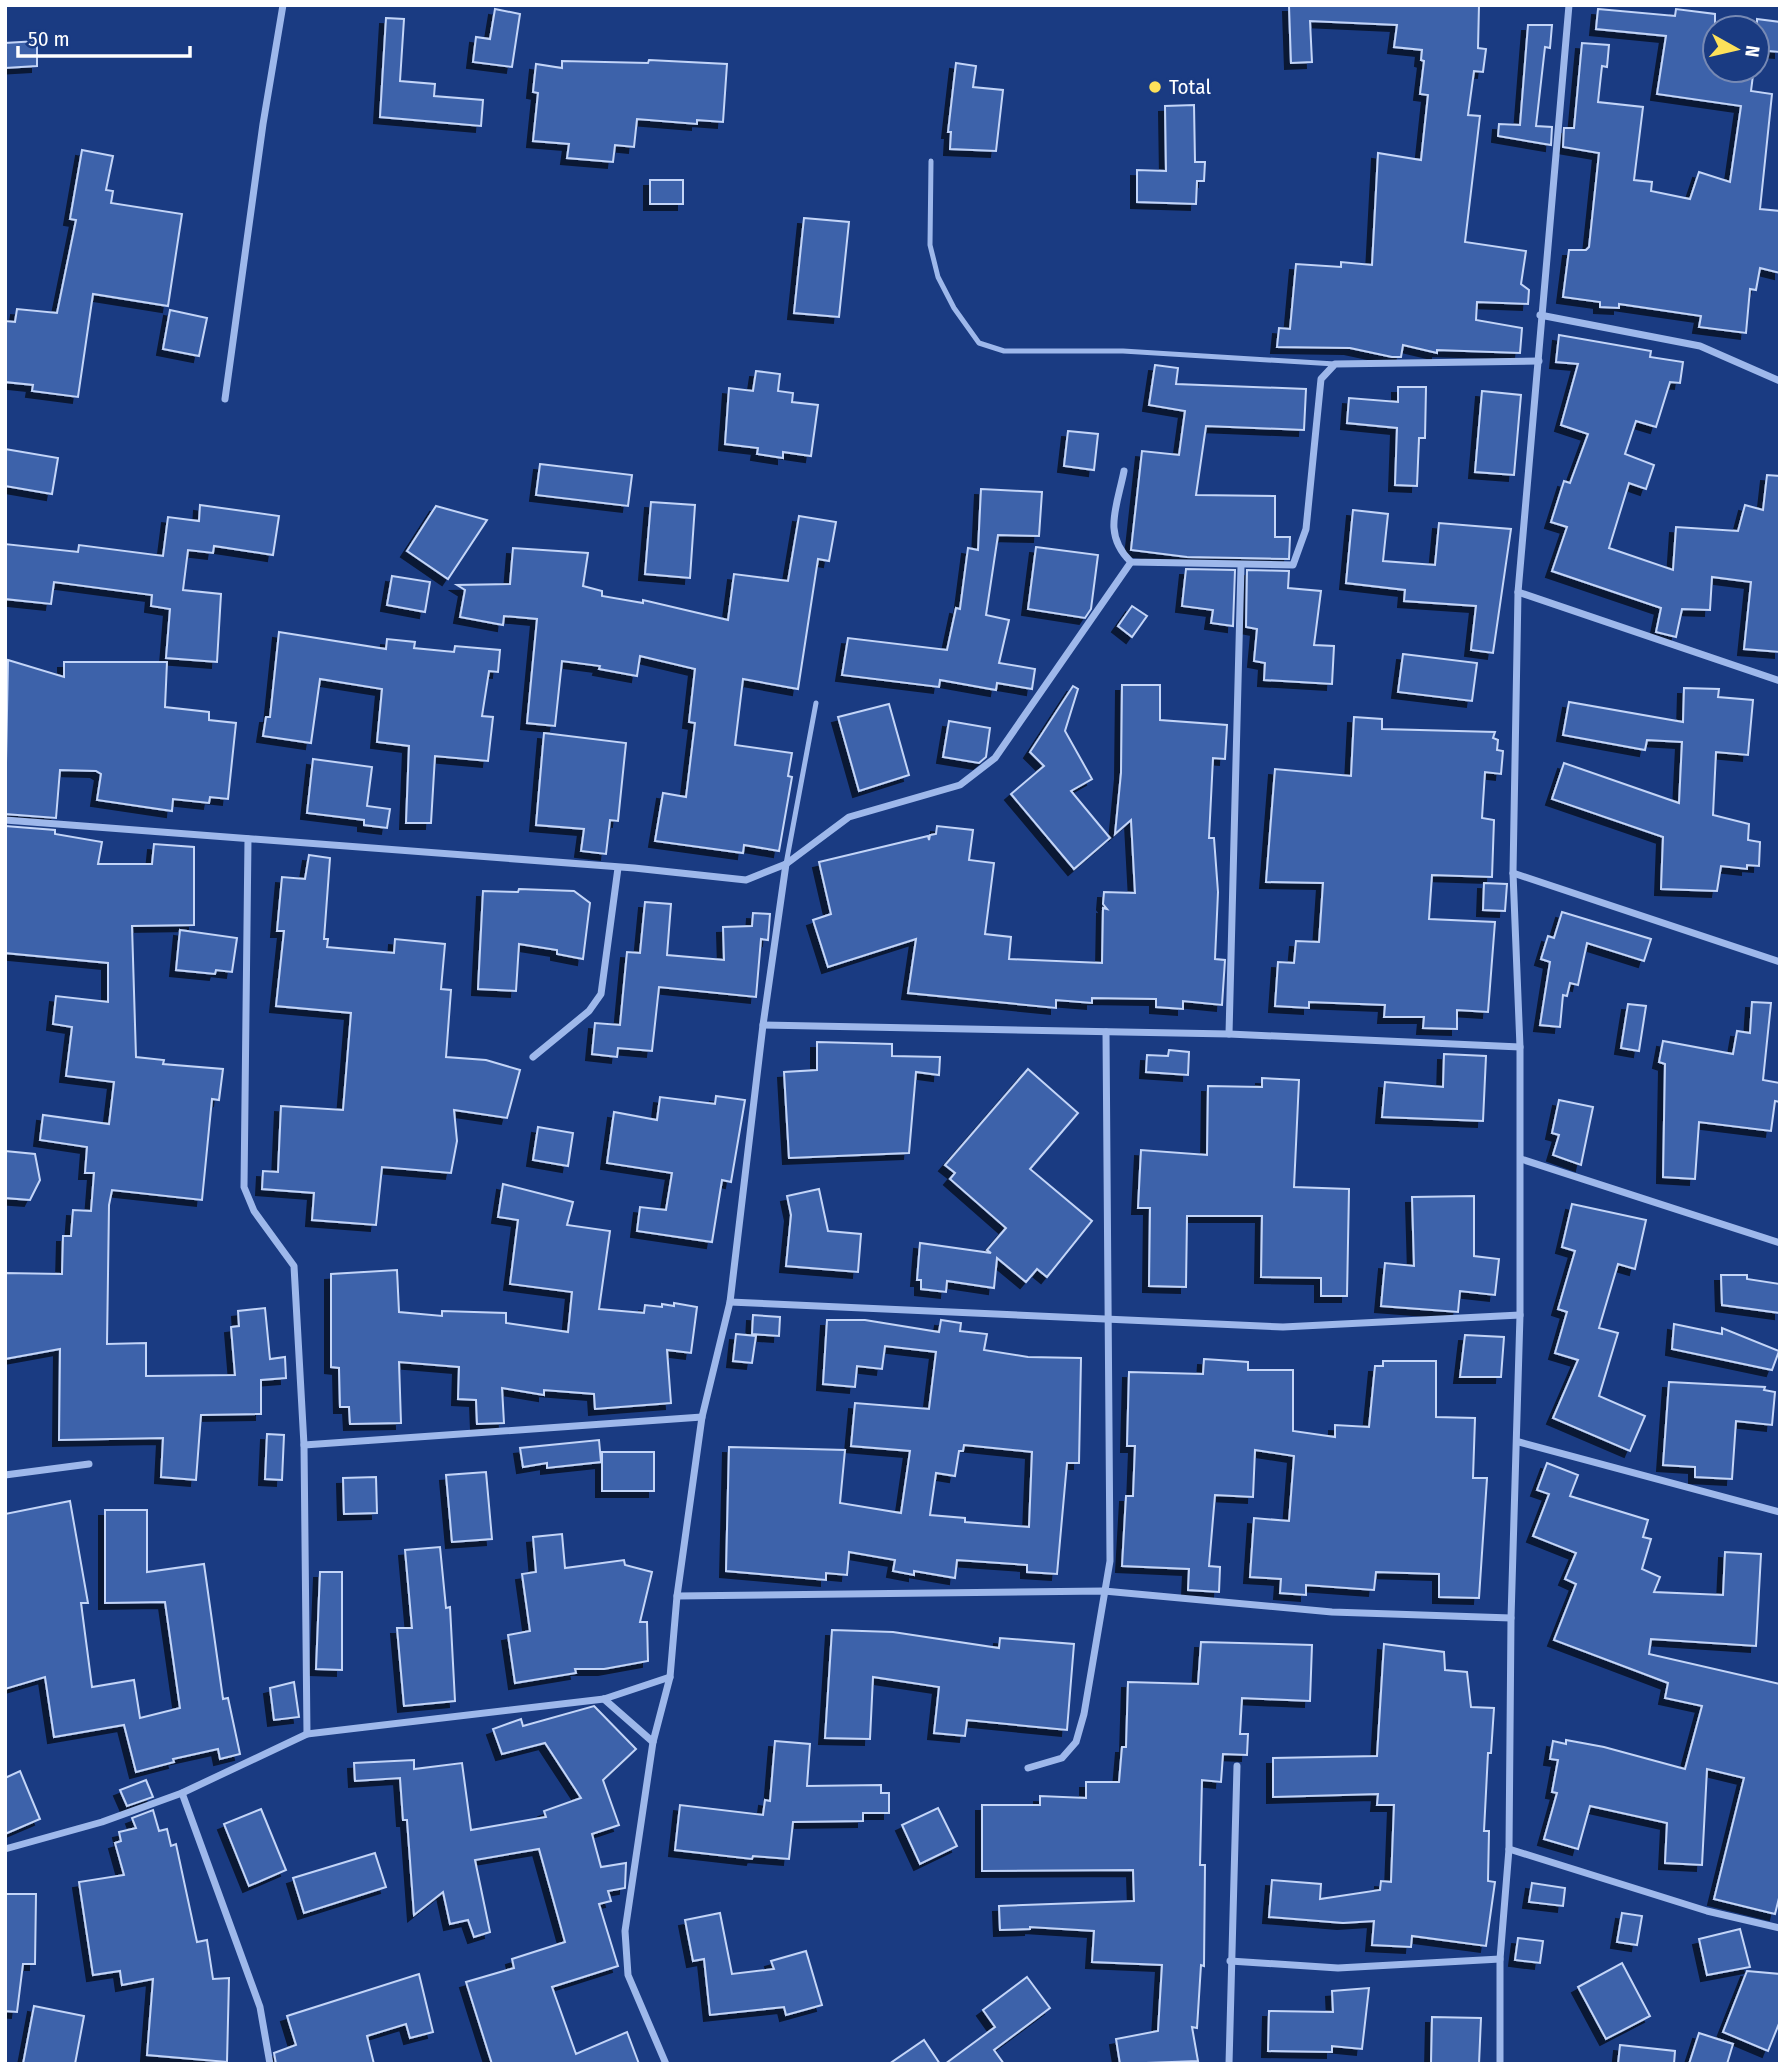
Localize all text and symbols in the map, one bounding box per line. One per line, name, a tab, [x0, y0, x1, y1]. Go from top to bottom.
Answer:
scale bar	[18, 14, 189, 58]
north arrow	[1701, 14, 1771, 84]
text: 50 m	[28, 26, 70, 52]
text: N	[1740, 44, 1765, 59]
place label: Total	[1169, 74, 1211, 100]
marker: Total	[1147, 79, 1163, 95]

